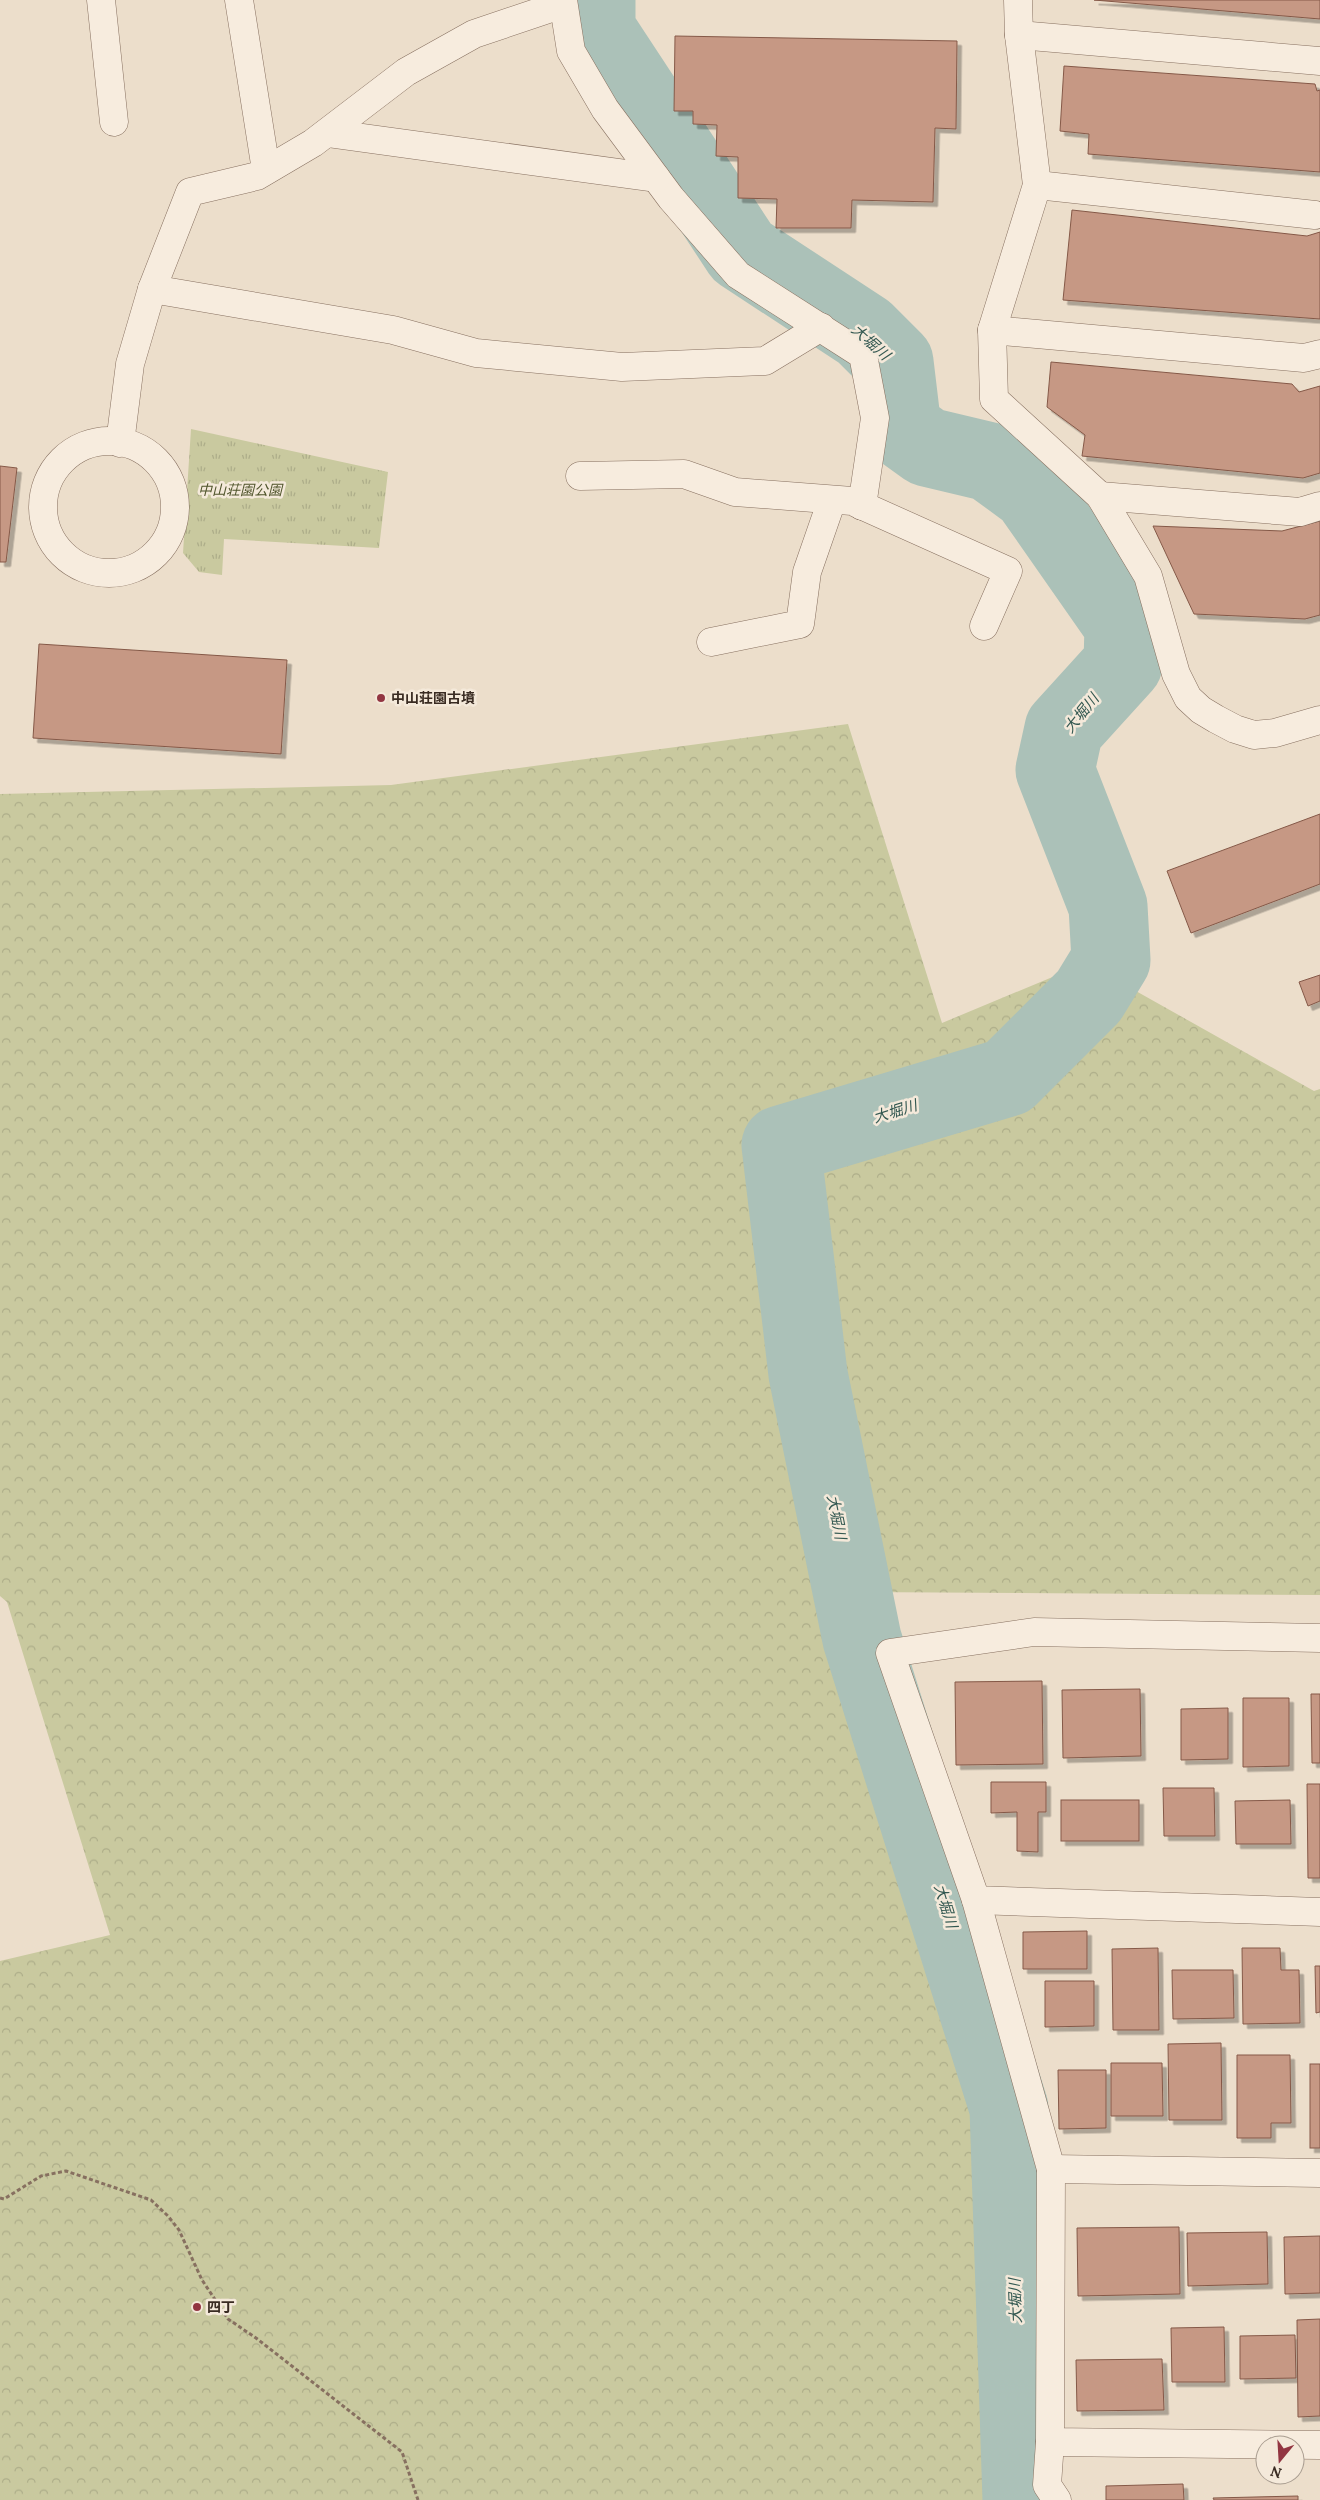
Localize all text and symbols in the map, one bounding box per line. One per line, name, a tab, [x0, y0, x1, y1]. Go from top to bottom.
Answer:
water label: 大堀川	[848, 320, 896, 365]
park label: 中山荘園公園	[198, 481, 284, 499]
water label: 大堀川	[1059, 688, 1104, 736]
place label: 中山荘園古墳	[391, 689, 475, 707]
marker: 中山荘園古墳	[375, 692, 387, 704]
water label: 大堀川	[871, 1095, 921, 1127]
water label: 大堀川	[823, 1493, 851, 1543]
water label: 大堀川	[930, 1882, 962, 1932]
water label: 大堀川	[1005, 2276, 1025, 2324]
place label: 四丁	[207, 2298, 235, 2316]
marker: 四丁	[191, 2301, 203, 2313]
north arrow	[1255, 2435, 1305, 2485]
text: N	[1268, 2462, 1284, 2483]

